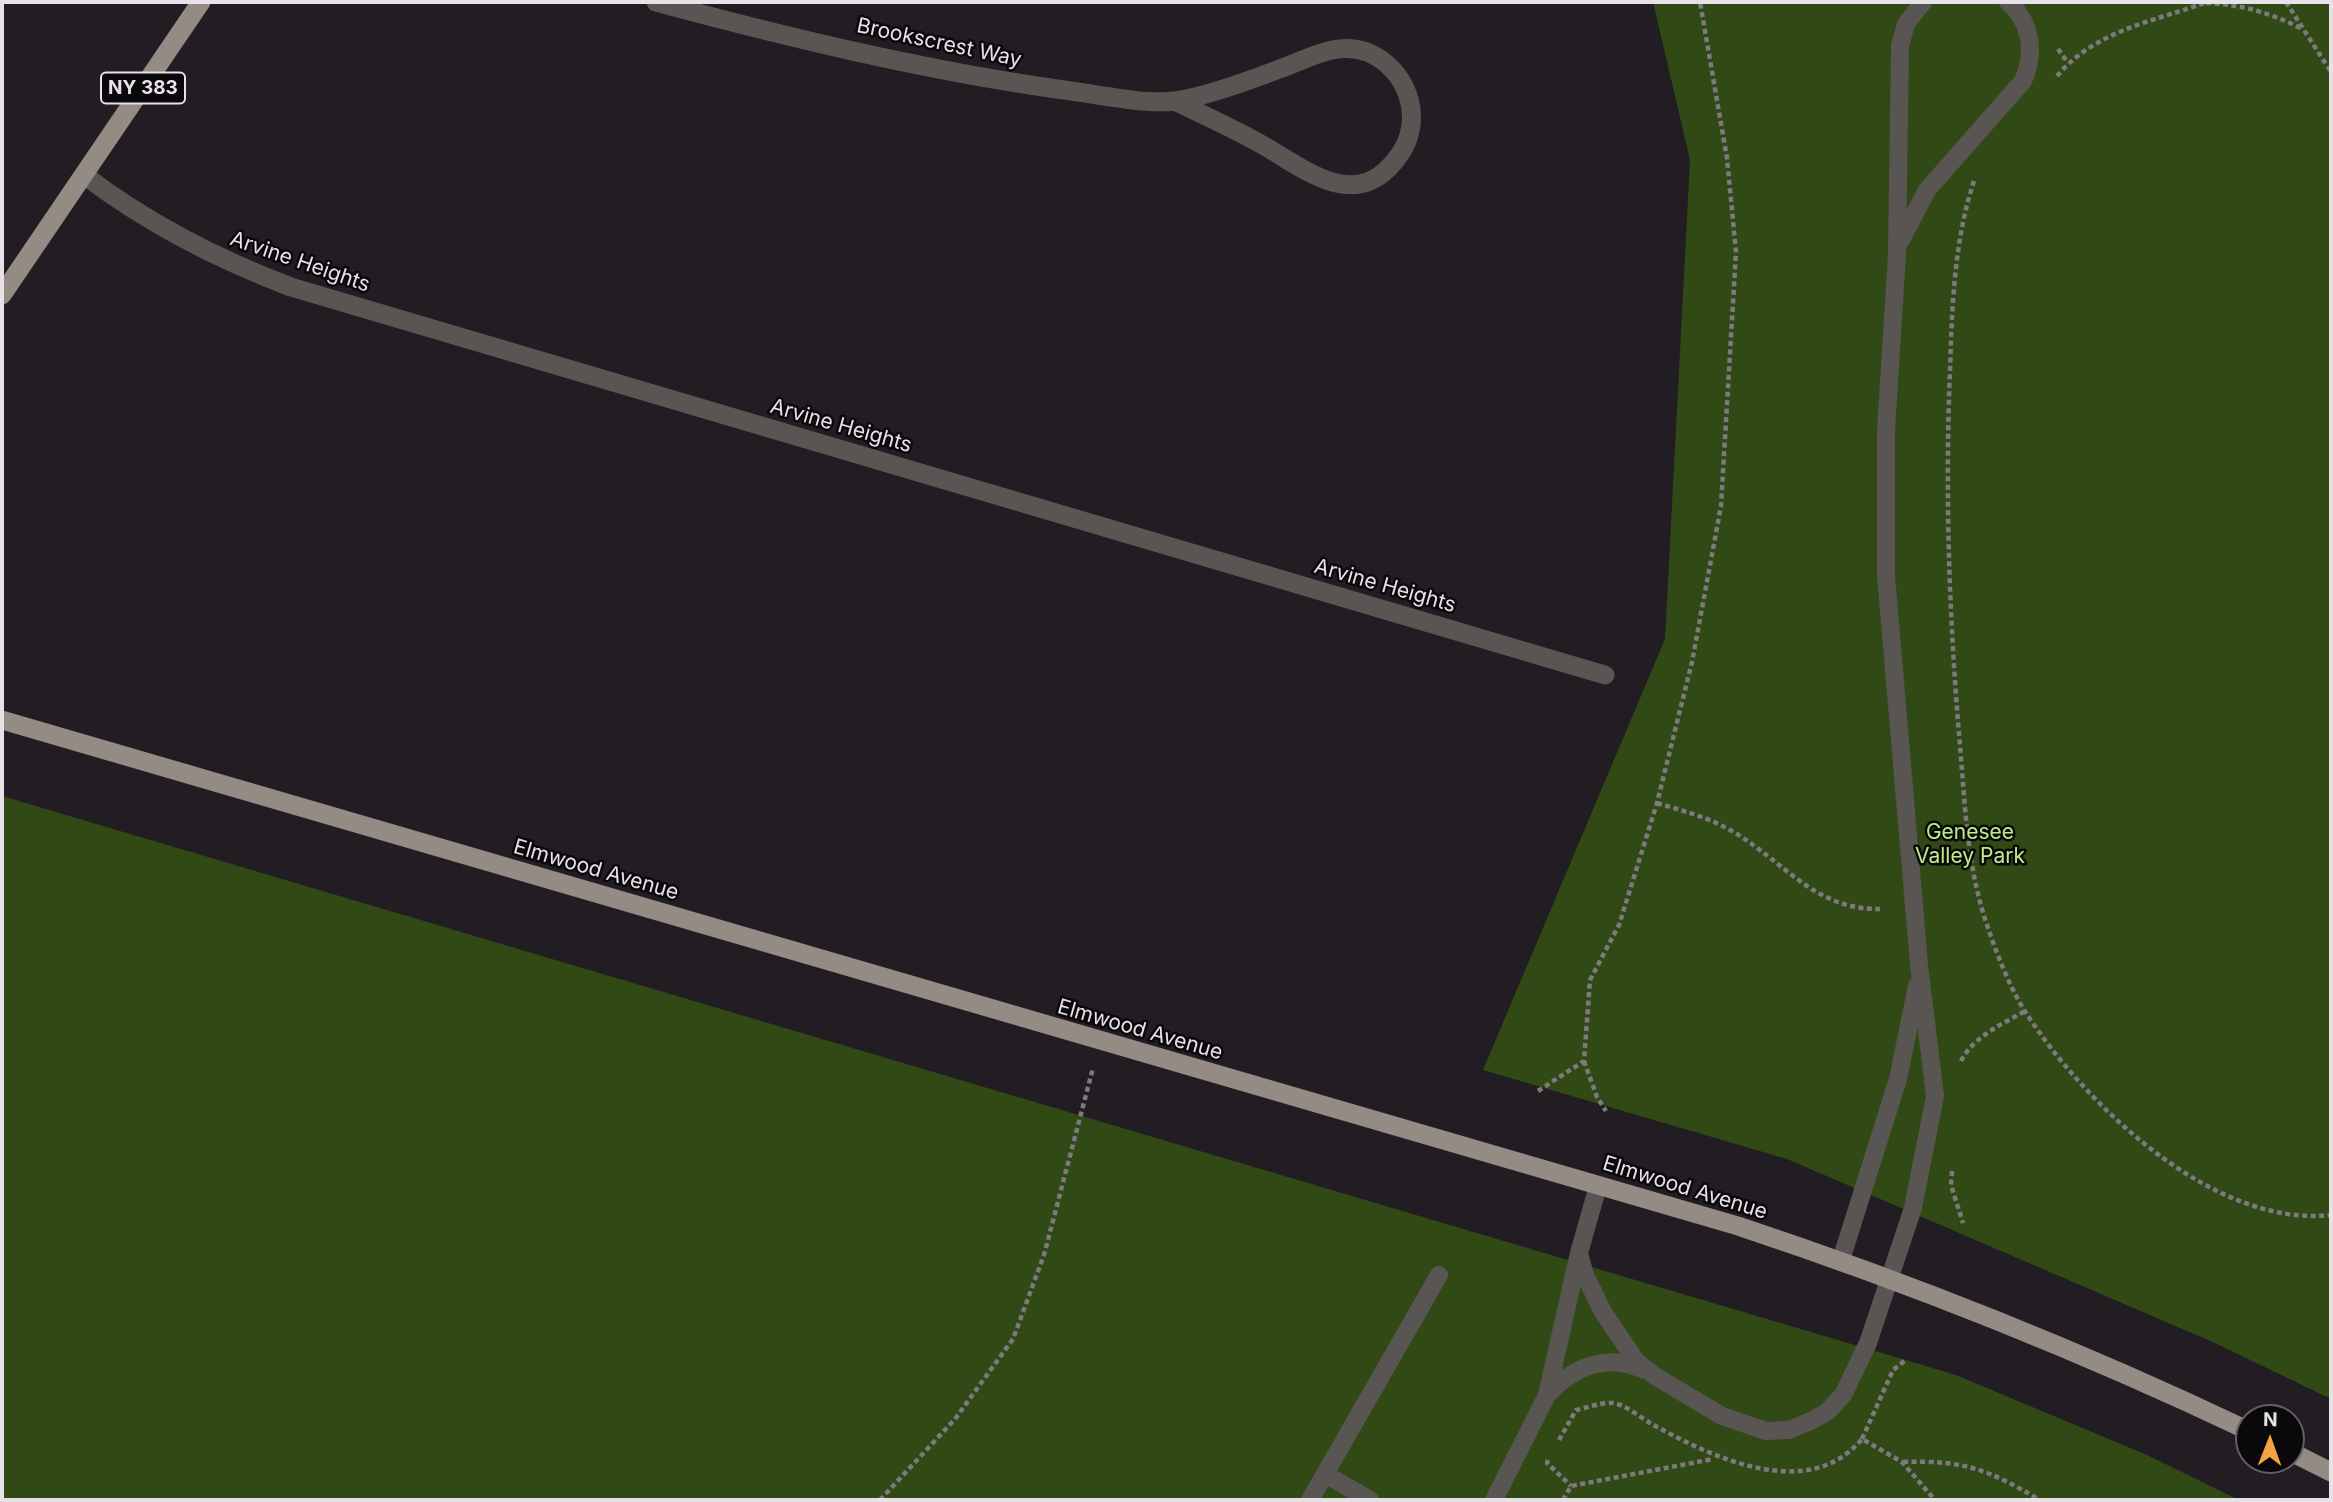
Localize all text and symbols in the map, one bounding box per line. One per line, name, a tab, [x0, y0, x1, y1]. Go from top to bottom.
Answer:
street label: Brookscrest Way	[854, 13, 1024, 73]
road number: NY 383	[101, 72, 185, 104]
street label: Arvine Heights	[227, 226, 373, 298]
street label: Arvine Heights	[767, 394, 915, 458]
street label: Arvine Heights	[1311, 554, 1459, 618]
park label: Genesee Valley Park	[1915, 820, 2025, 870]
street label: Elmwood Avenue	[511, 834, 681, 906]
street label: Elmwood Avenue	[1055, 994, 1225, 1066]
street label: Elmwood Avenue	[1600, 1151, 1770, 1225]
north arrow	[2235, 1404, 2305, 1474]
text: N	[2263, 1408, 2278, 1431]

